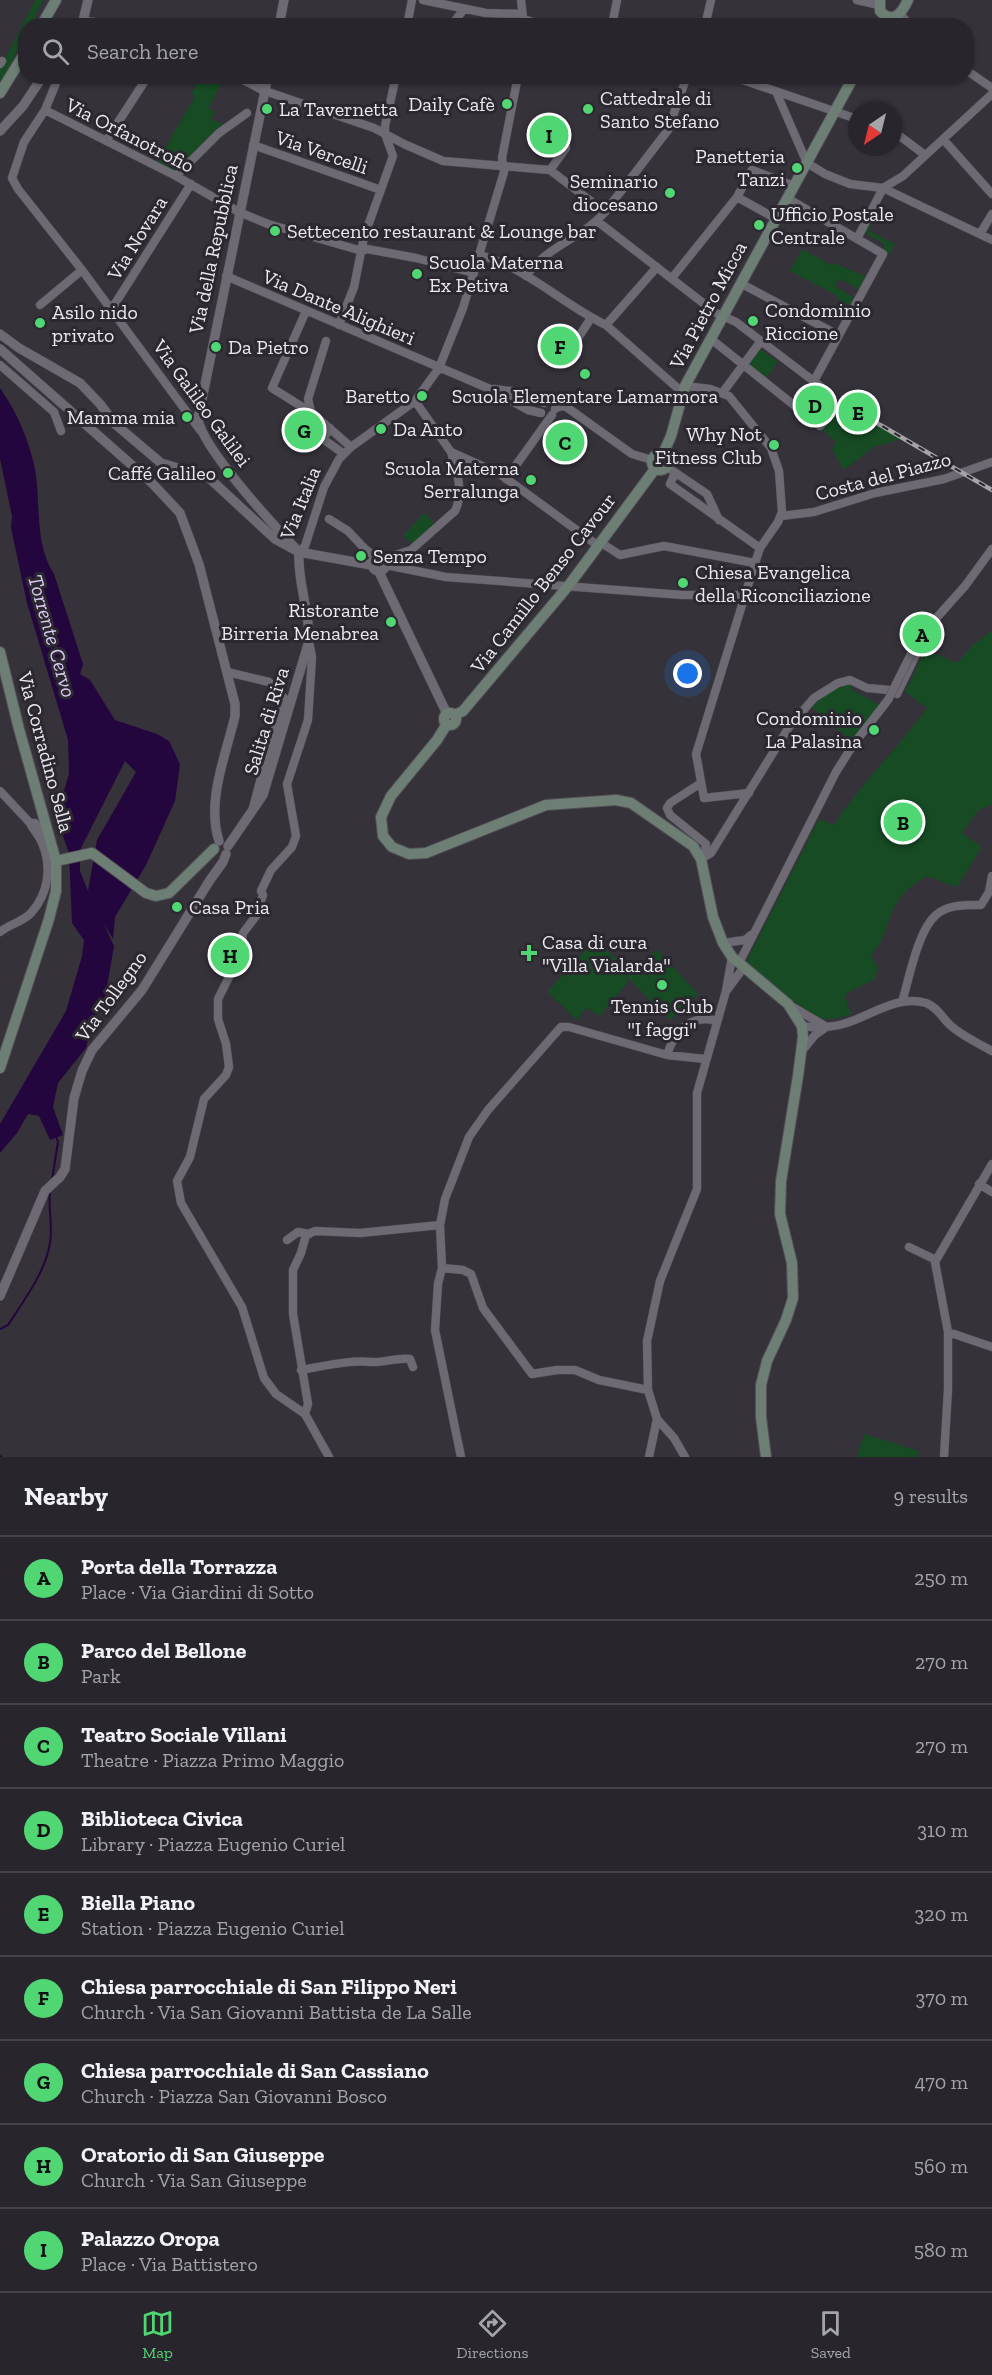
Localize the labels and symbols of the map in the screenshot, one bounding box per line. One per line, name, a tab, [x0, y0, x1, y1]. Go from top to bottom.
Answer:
place label: Cattedrale di Santo Stefano	[600, 86, 719, 133]
street label: Via Orfanotrofio	[61, 92, 198, 178]
place label: Daily Cafè	[408, 92, 495, 116]
place label: La Tavernetta	[279, 97, 398, 121]
marker: Daily Cafè	[500, 97, 514, 111]
marker: La Tavernetta	[260, 102, 274, 116]
marker: Cattedrale di Santo Stefano	[581, 102, 595, 116]
north arrow	[848, 102, 902, 156]
pin: I	[530, 112, 568, 158]
street label: Via Vercelli	[272, 125, 372, 179]
place label: Panetteria Tanzi	[695, 144, 785, 191]
marker: Panetteria Tanzi	[790, 161, 804, 175]
street label: Via della Repubblica	[183, 162, 243, 337]
place label: Seminario diocesano	[570, 169, 658, 216]
marker: Seminario diocesano	[663, 186, 677, 200]
street label: Via Novara	[101, 191, 172, 285]
place label: Ufficio Postale Centrale	[771, 202, 894, 249]
marker: Ufficio Postale Centrale	[752, 218, 766, 232]
place label: Settecento restaurant & Lounge bar	[287, 219, 597, 243]
marker: Settecento restaurant & Lounge bar	[268, 224, 282, 238]
street label: Via Pietro Micca	[664, 237, 752, 374]
place label: Scuola Materna Ex Petiva	[429, 250, 564, 297]
street label: Via Dante Alighieri	[258, 264, 419, 350]
marker: Scuola Materna Ex Petiva	[410, 267, 424, 281]
place label: Condominio Riccione	[765, 298, 871, 345]
place label: Asilo nido privato	[52, 300, 138, 347]
marker: Condominio Riccione	[746, 314, 760, 328]
marker: Asilo nido privato	[33, 316, 47, 330]
pin: F	[540, 324, 580, 368]
street label: Via Galileo Galilei	[147, 334, 256, 471]
place label: Da Pietro	[228, 335, 309, 359]
marker: Da Pietro	[209, 340, 223, 354]
marker: Scuola Elementare Lamarmora	[578, 367, 592, 381]
pin: D	[796, 382, 834, 428]
place label: Baretto	[345, 384, 410, 408]
place label: Scuola Elementare Lamarmora	[452, 384, 719, 408]
marker: Baretto	[415, 389, 429, 403]
pin: E	[838, 390, 878, 434]
place label: Mamma mia	[67, 405, 175, 429]
pin: G	[284, 408, 324, 452]
marker: Mamma mia	[180, 410, 194, 424]
place label: Da Anto	[393, 417, 463, 441]
pin: C	[546, 420, 584, 464]
marker: Da Anto	[374, 422, 388, 436]
place label: Why Not Fitness Club	[655, 422, 763, 469]
marker: Why Not Fitness Club	[767, 438, 781, 452]
street label: Costa del Piazzo	[813, 446, 953, 506]
place label: Scuola Materna Serralunga	[385, 456, 519, 503]
place label: Caffé Galileo	[108, 461, 216, 485]
street label: Via Italia	[274, 463, 326, 544]
marker: Caffé Galileo	[221, 466, 235, 480]
marker: Scuola Materna Serralunga	[524, 473, 538, 487]
street label: Via Camillo Benso Cavour	[465, 488, 621, 678]
place label: Senza Tempo	[373, 544, 487, 568]
marker: Senza Tempo	[354, 549, 368, 563]
place label: Chiesa Evangelica della Riconciliazione	[695, 560, 871, 607]
water label: Torrente Cervo	[23, 572, 82, 700]
marker: Chiesa Evangelica della Riconciliazione	[676, 576, 690, 590]
place label: Ristorante Birreria Menabrea	[221, 598, 379, 645]
pin: A	[902, 612, 942, 656]
marker: Ristorante Birreria Menabrea	[384, 615, 398, 629]
your location	[673, 659, 702, 688]
street label: Salita di Riva	[238, 664, 294, 778]
street label: Via Corradino Sella	[13, 668, 79, 835]
place label: Condominio La Palasina	[756, 706, 862, 753]
marker: Condominio La Palasina	[867, 723, 881, 737]
pin: B	[884, 800, 922, 844]
place label: Casa Pria	[189, 895, 270, 919]
marker: Casa Pria	[170, 900, 184, 914]
place label: Casa di cura "Villa Vialarda"	[542, 930, 671, 977]
pin: H	[210, 932, 250, 978]
marker: Casa di cura "Villa Vialarda"	[520, 944, 538, 962]
street label: Via Tollegno	[70, 946, 152, 1047]
marker: Tennis Club "I faggi"	[655, 978, 669, 992]
place label: Tennis Club "I faggi"	[611, 994, 713, 1041]

